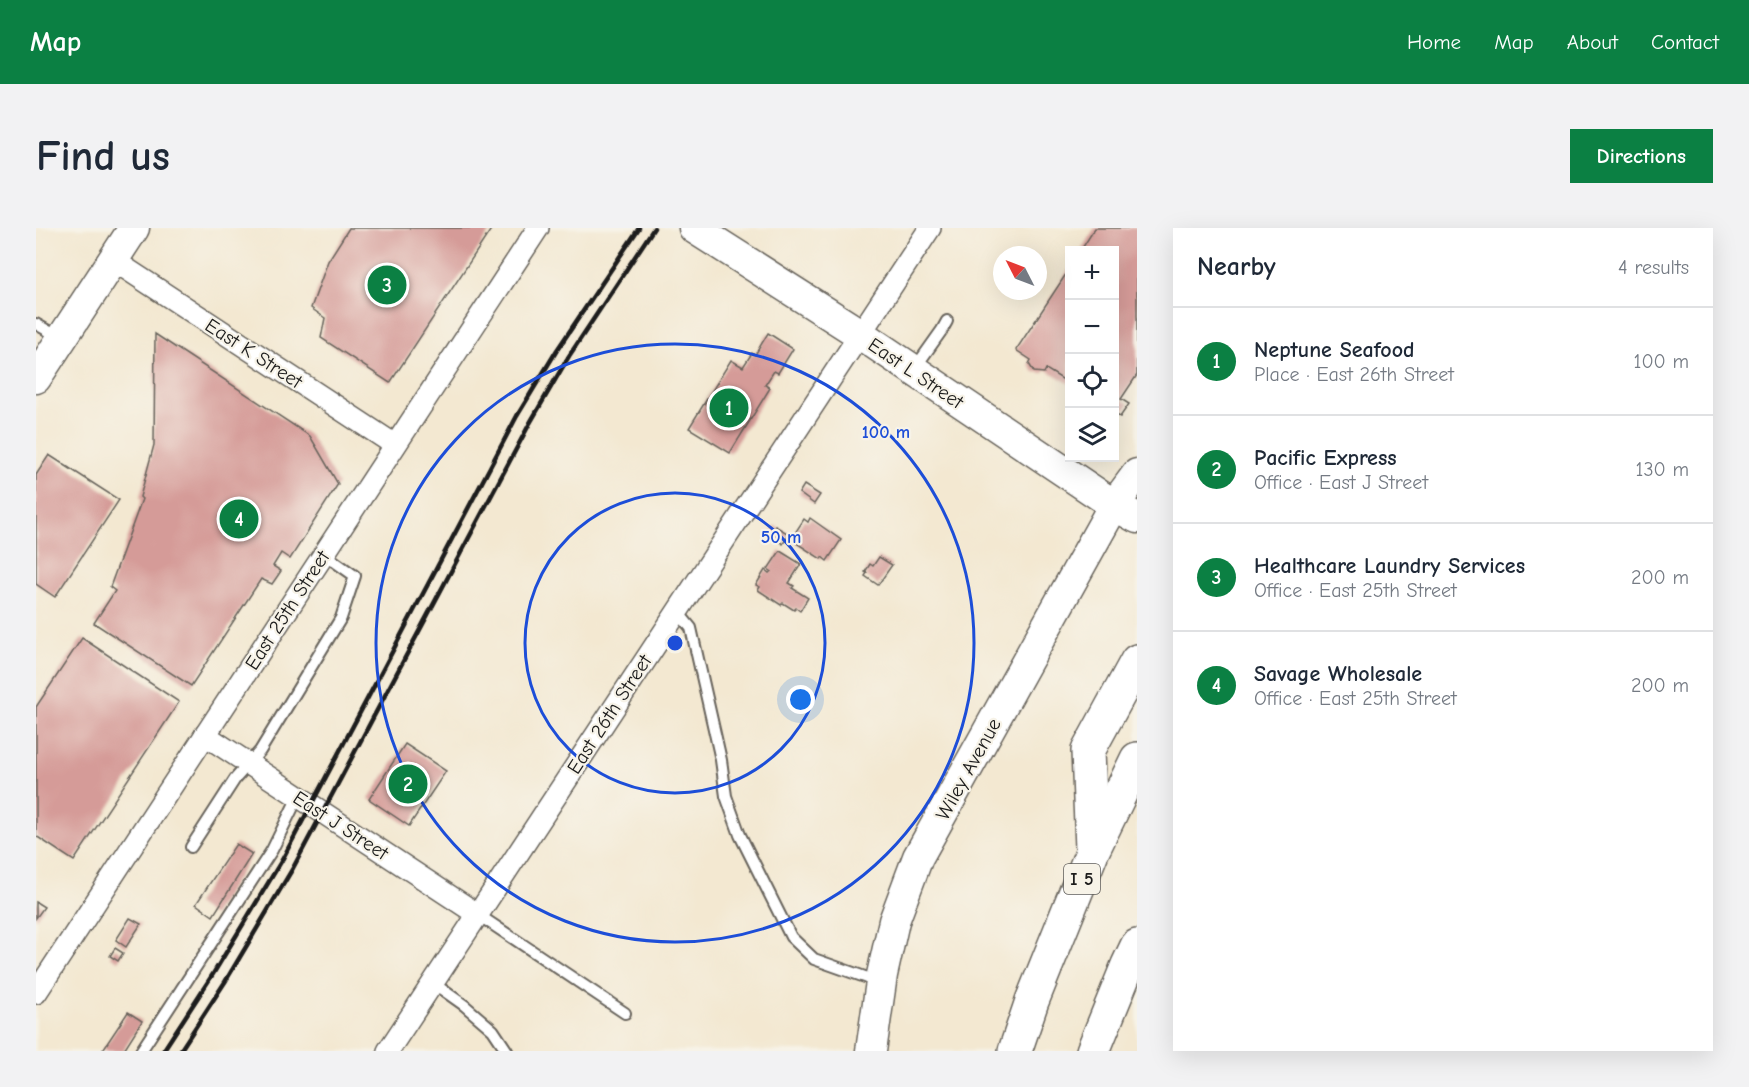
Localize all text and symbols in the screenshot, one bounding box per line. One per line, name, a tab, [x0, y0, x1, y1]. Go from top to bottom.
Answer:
text: Map	[30, 26, 81, 58]
text: Home	[1407, 30, 1461, 54]
text: Map	[1494, 30, 1534, 54]
text: About	[1567, 30, 1618, 54]
text: Contact	[1651, 30, 1719, 54]
button: Directions	[1570, 129, 1713, 183]
text: Find us	[36, 132, 170, 181]
north arrow	[993, 246, 1047, 300]
map controls	[1065, 246, 1119, 462]
button: +	[1065, 246, 1119, 300]
text: Nearby	[1197, 252, 1276, 282]
text: 4 results	[1618, 256, 1689, 279]
pin: 3	[368, 262, 406, 308]
button: −	[1065, 300, 1119, 354]
street label: East K Street	[201, 314, 308, 394]
street label: East L Street	[864, 333, 969, 414]
text: Neptune Seafood	[1254, 337, 1415, 363]
text: 1	[1213, 350, 1220, 373]
text: 100 m	[1634, 350, 1689, 373]
button: locate	[1065, 354, 1119, 408]
text: Place · East 26th Street	[1254, 363, 1454, 386]
pin: 1	[710, 386, 748, 430]
button: layers	[1065, 408, 1119, 462]
text: 100 m	[862, 422, 910, 443]
text: Pacific Express	[1254, 445, 1397, 471]
text: 2	[1212, 458, 1221, 481]
text: 130 m	[1636, 458, 1689, 481]
text: Office · East J Street	[1254, 471, 1428, 494]
pin: 4	[220, 496, 258, 542]
text: 50 m	[761, 527, 801, 548]
street label: East 25th Street	[240, 545, 335, 674]
text: Healthcare Laundry Services	[1254, 553, 1525, 579]
text: 3	[1212, 566, 1221, 589]
text: 200 m	[1631, 566, 1689, 589]
text: Office · East 25th Street	[1254, 579, 1457, 602]
centre of rings	[665, 633, 685, 653]
street label: East 26th Street	[562, 649, 657, 778]
text: Savage Wholesale	[1254, 661, 1422, 687]
text: 4	[1212, 674, 1221, 697]
text: 200 m	[1631, 674, 1689, 697]
your location	[786, 685, 815, 714]
text: Office · East 25th Street	[1254, 687, 1457, 710]
street label: Wiley Avenue	[931, 714, 1006, 824]
pin: 2	[388, 762, 428, 806]
street label: East J Street	[289, 786, 394, 865]
road number: I 5	[1064, 864, 1100, 894]

